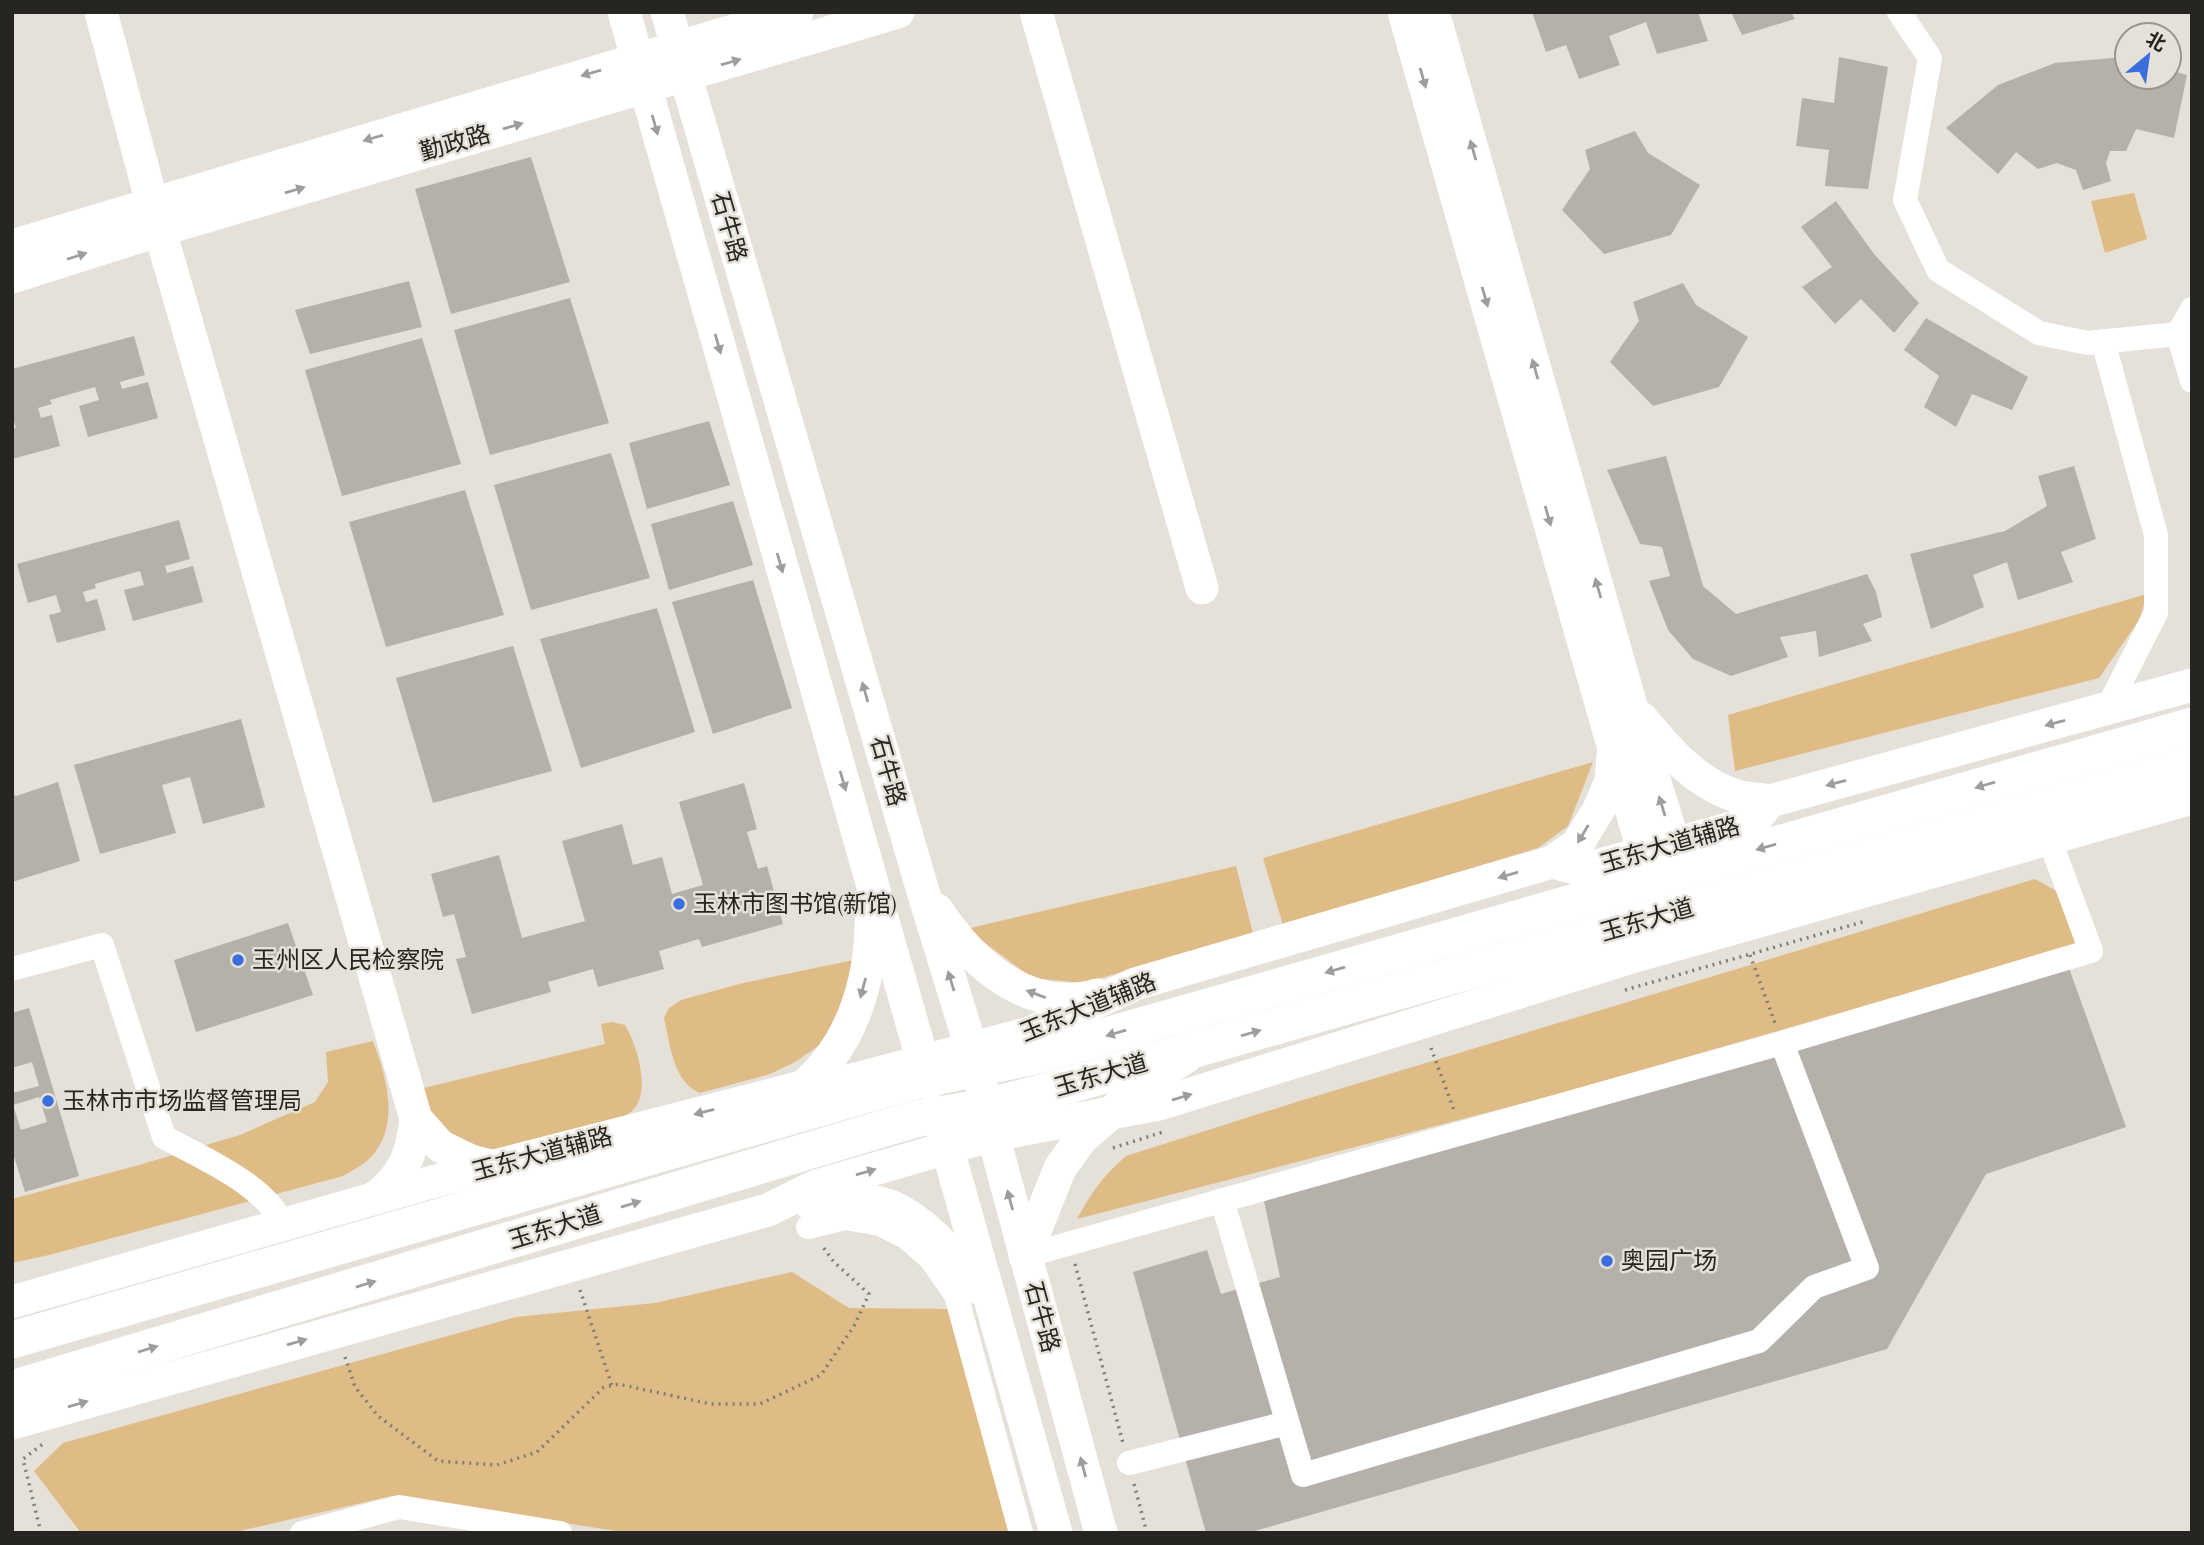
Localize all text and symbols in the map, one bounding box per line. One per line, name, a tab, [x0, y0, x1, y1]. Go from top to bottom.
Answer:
north arrow	[2113, 21, 2183, 91]
text: 北	[2140, 25, 2171, 60]
one-way arrow	[721, 56, 742, 66]
one-way arrow	[1418, 67, 1429, 89]
one-way arrow	[580, 69, 601, 79]
one-way arrow	[650, 114, 661, 136]
street label: 勤政路	[416, 117, 495, 171]
one-way arrow	[503, 120, 524, 130]
one-way arrow	[362, 133, 383, 143]
one-way arrow	[1467, 139, 1478, 161]
one-way arrow	[284, 184, 306, 195]
street label: 石牛路	[701, 188, 755, 267]
one-way arrow	[67, 251, 88, 261]
one-way arrow	[1481, 286, 1491, 307]
one-way arrow	[713, 334, 723, 355]
one-way arrow	[1530, 358, 1540, 379]
one-way arrow	[1543, 505, 1553, 526]
one-way arrow	[776, 552, 786, 573]
one-way arrow	[1592, 577, 1602, 598]
one-way arrow	[860, 681, 870, 702]
one-way arrow	[2044, 718, 2065, 728]
street label: 石牛路	[860, 732, 914, 811]
one-way arrow	[838, 771, 849, 793]
one-way arrow	[1825, 778, 1847, 789]
one-way arrow	[1974, 780, 1996, 791]
one-way arrow	[1657, 795, 1667, 816]
street label: 玉东大道辅路	[1596, 809, 1744, 883]
one-way arrow	[1577, 824, 1590, 843]
one-way arrow	[1755, 843, 1776, 853]
one-way arrow	[1497, 870, 1518, 880]
place label: 玉林市图书馆(新馆)	[693, 887, 897, 923]
street label: 玉东大道	[1596, 890, 1698, 951]
marker: 玉林市图书馆(新馆)	[671, 896, 687, 912]
place label: 玉州区人民检察院	[252, 943, 444, 979]
marker: 玉州区人民检察院	[230, 952, 246, 968]
street label: 玉东大道辅路	[1015, 964, 1162, 1052]
one-way arrow	[1324, 966, 1345, 976]
one-way arrow	[945, 970, 955, 991]
one-way arrow	[858, 978, 868, 999]
one-way arrow	[1025, 988, 1046, 999]
one-way arrow	[1241, 1027, 1262, 1037]
one-way arrow	[1105, 1028, 1127, 1039]
street label: 玉东大道	[1050, 1045, 1152, 1106]
place label: 玉林市市场监督管理局	[62, 1084, 302, 1120]
one-way arrow	[1172, 1091, 1193, 1101]
marker: 玉林市市场监督管理局	[40, 1093, 56, 1109]
one-way arrow	[693, 1107, 715, 1118]
street label: 玉东大道辅路	[468, 1119, 616, 1191]
one-way arrow	[856, 1166, 877, 1176]
one-way arrow	[1005, 1189, 1015, 1210]
street label: 玉东大道	[504, 1197, 606, 1259]
one-way arrow	[621, 1199, 642, 1209]
place label: 奥园广场	[1621, 1244, 1717, 1280]
marker: 奥园广场	[1599, 1253, 1615, 1269]
one-way arrow	[356, 1278, 377, 1288]
street label: 石牛路	[1014, 1278, 1068, 1357]
one-way arrow	[287, 1337, 308, 1347]
one-way arrow	[138, 1344, 159, 1354]
one-way arrow	[67, 1398, 89, 1409]
one-way arrow	[1077, 1456, 1088, 1478]

